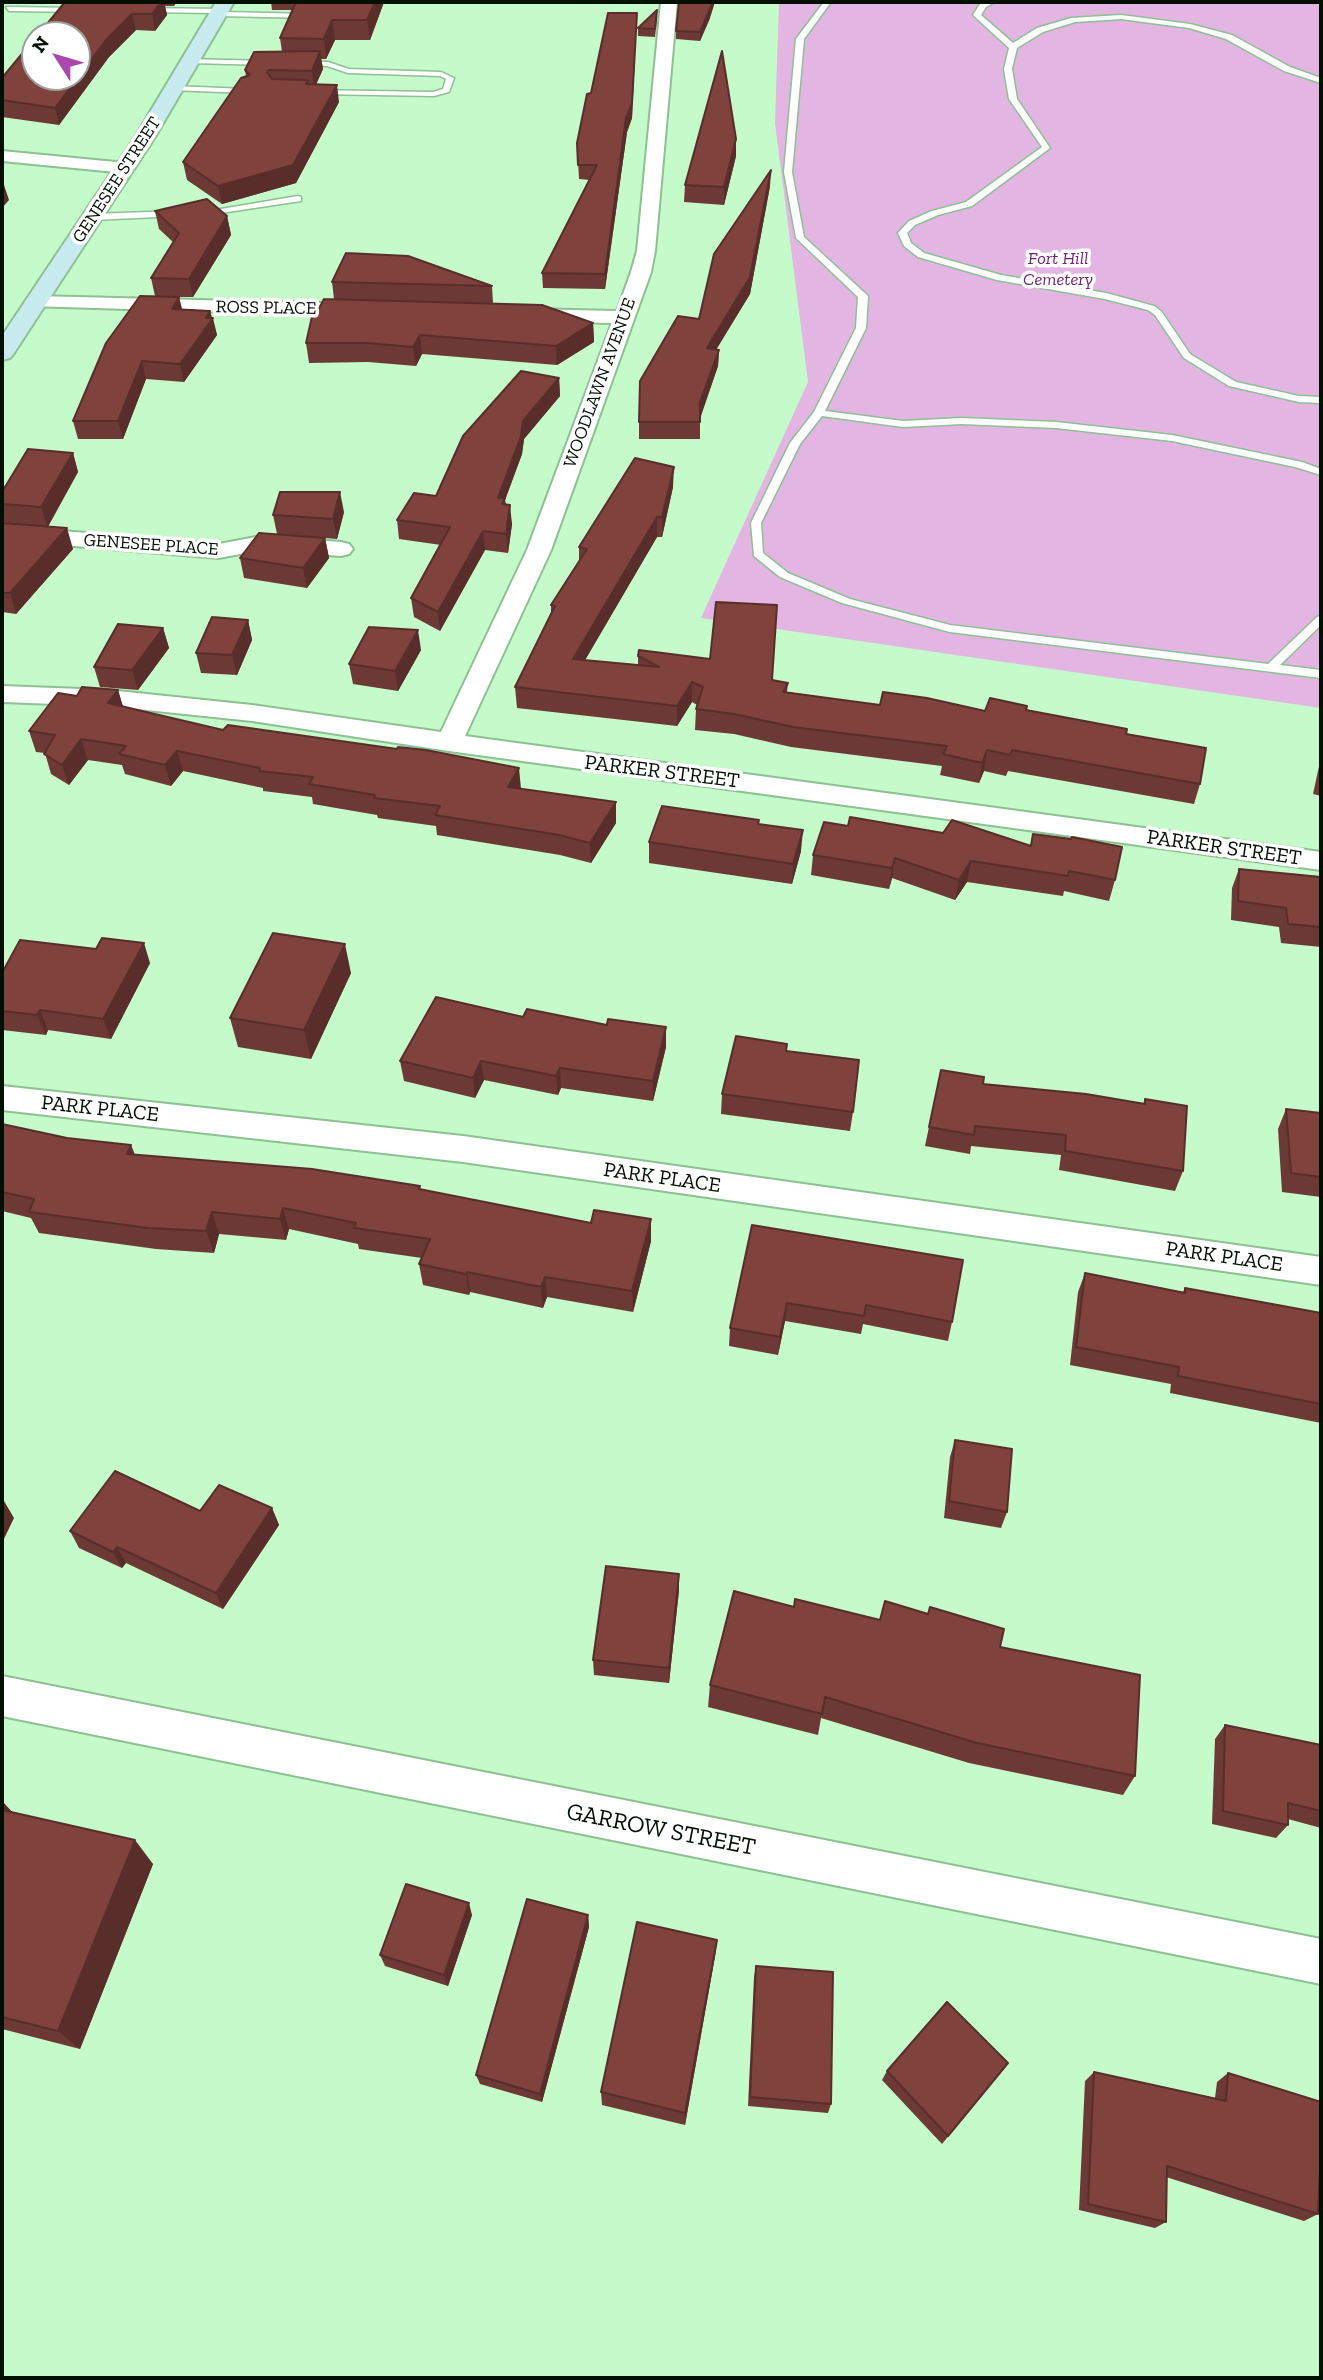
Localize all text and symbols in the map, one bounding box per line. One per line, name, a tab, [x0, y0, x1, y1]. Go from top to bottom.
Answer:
north arrow	[21, 21, 91, 91]
text: N	[27, 32, 54, 57]
street label: GENESEE STREET	[68, 113, 166, 247]
park label: Fort Hill Cemetery	[1023, 248, 1093, 290]
street label: WOODLAWN AVENUE	[559, 295, 641, 471]
street label: ROSS PLACE	[215, 296, 317, 320]
street label: GENESEE PLACE	[83, 530, 219, 560]
street label: PARKER STREET	[583, 750, 741, 794]
street label: PARKER STREET	[1145, 825, 1303, 871]
street label: PARK PLACE	[40, 1090, 160, 1128]
street label: PARK PLACE	[602, 1157, 722, 1199]
street label: PARK PLACE	[1164, 1236, 1284, 1278]
street label: GARROW STREET	[564, 1798, 758, 1862]

